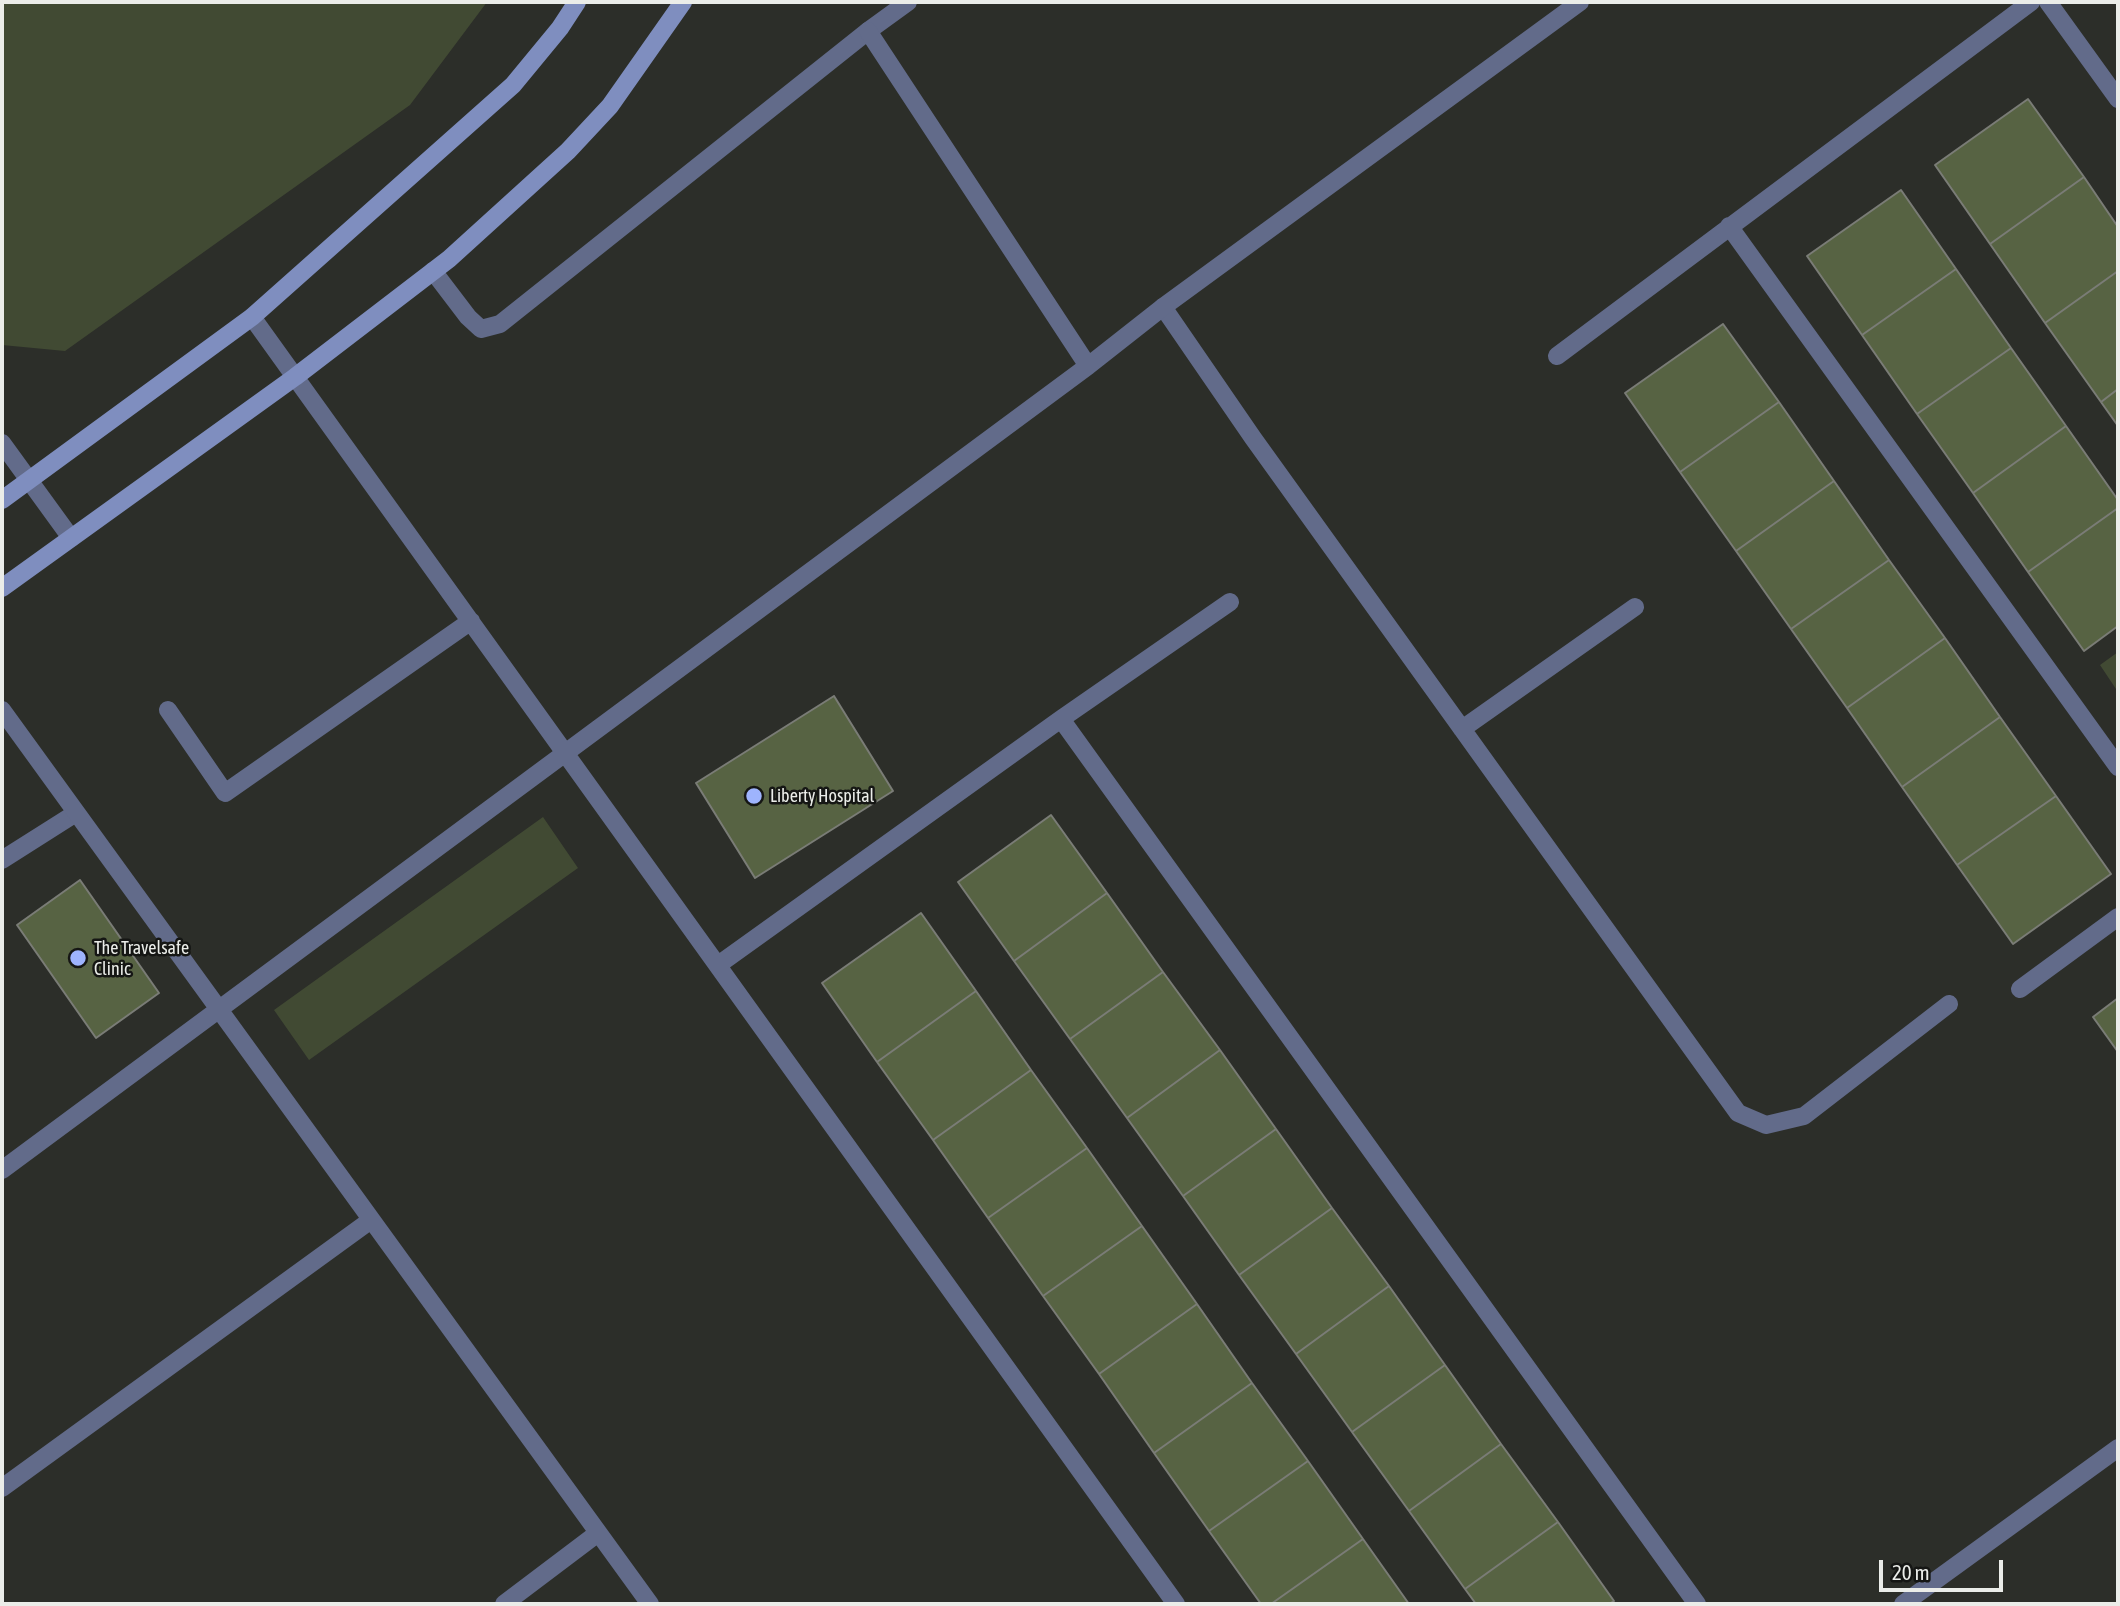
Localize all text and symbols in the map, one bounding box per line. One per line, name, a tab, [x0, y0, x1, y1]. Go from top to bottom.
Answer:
place label: Liberty Hospital	[770, 785, 874, 807]
marker: Liberty Hospital	[744, 786, 764, 806]
place label: The Travelsafe Clinic	[94, 937, 189, 979]
marker: The Travelsafe Clinic	[68, 948, 88, 968]
scale bar	[1882, 1546, 2006, 1590]
text: 20 m	[1892, 1560, 1930, 1584]

